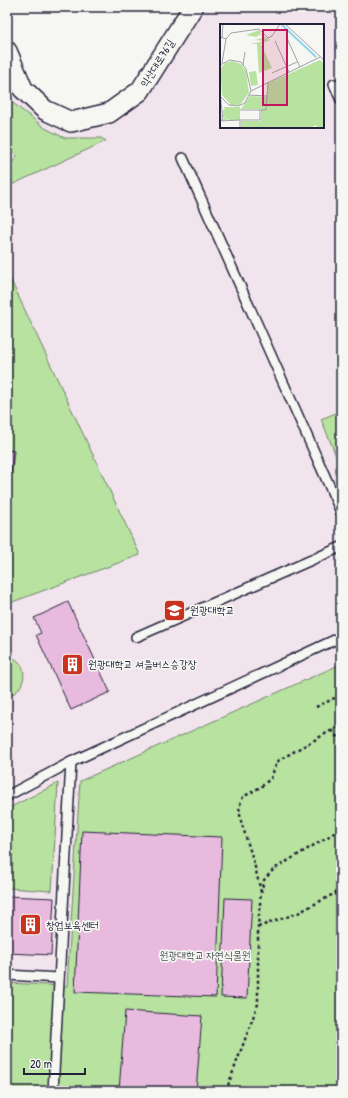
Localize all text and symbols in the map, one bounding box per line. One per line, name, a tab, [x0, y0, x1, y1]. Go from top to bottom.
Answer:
inset map	[220, 24, 324, 128]
street label: 익산대로76길	[137, 36, 177, 90]
school or university icon: 원광대학교	[161, 597, 187, 623]
place label: 원광대학교	[190, 603, 234, 617]
building icon: 원광대학교 셔틀버스승강장	[60, 651, 86, 677]
place label: 원광대학교 셔틀버스승강장	[88, 657, 197, 671]
building icon: 창업보육센터	[17, 912, 43, 938]
place label: 창업보육센터	[46, 918, 99, 932]
park label: 원광대학교 자연식물원	[159, 948, 251, 962]
scale bar	[24, 1050, 85, 1076]
text: 20 m	[30, 1055, 52, 1072]

